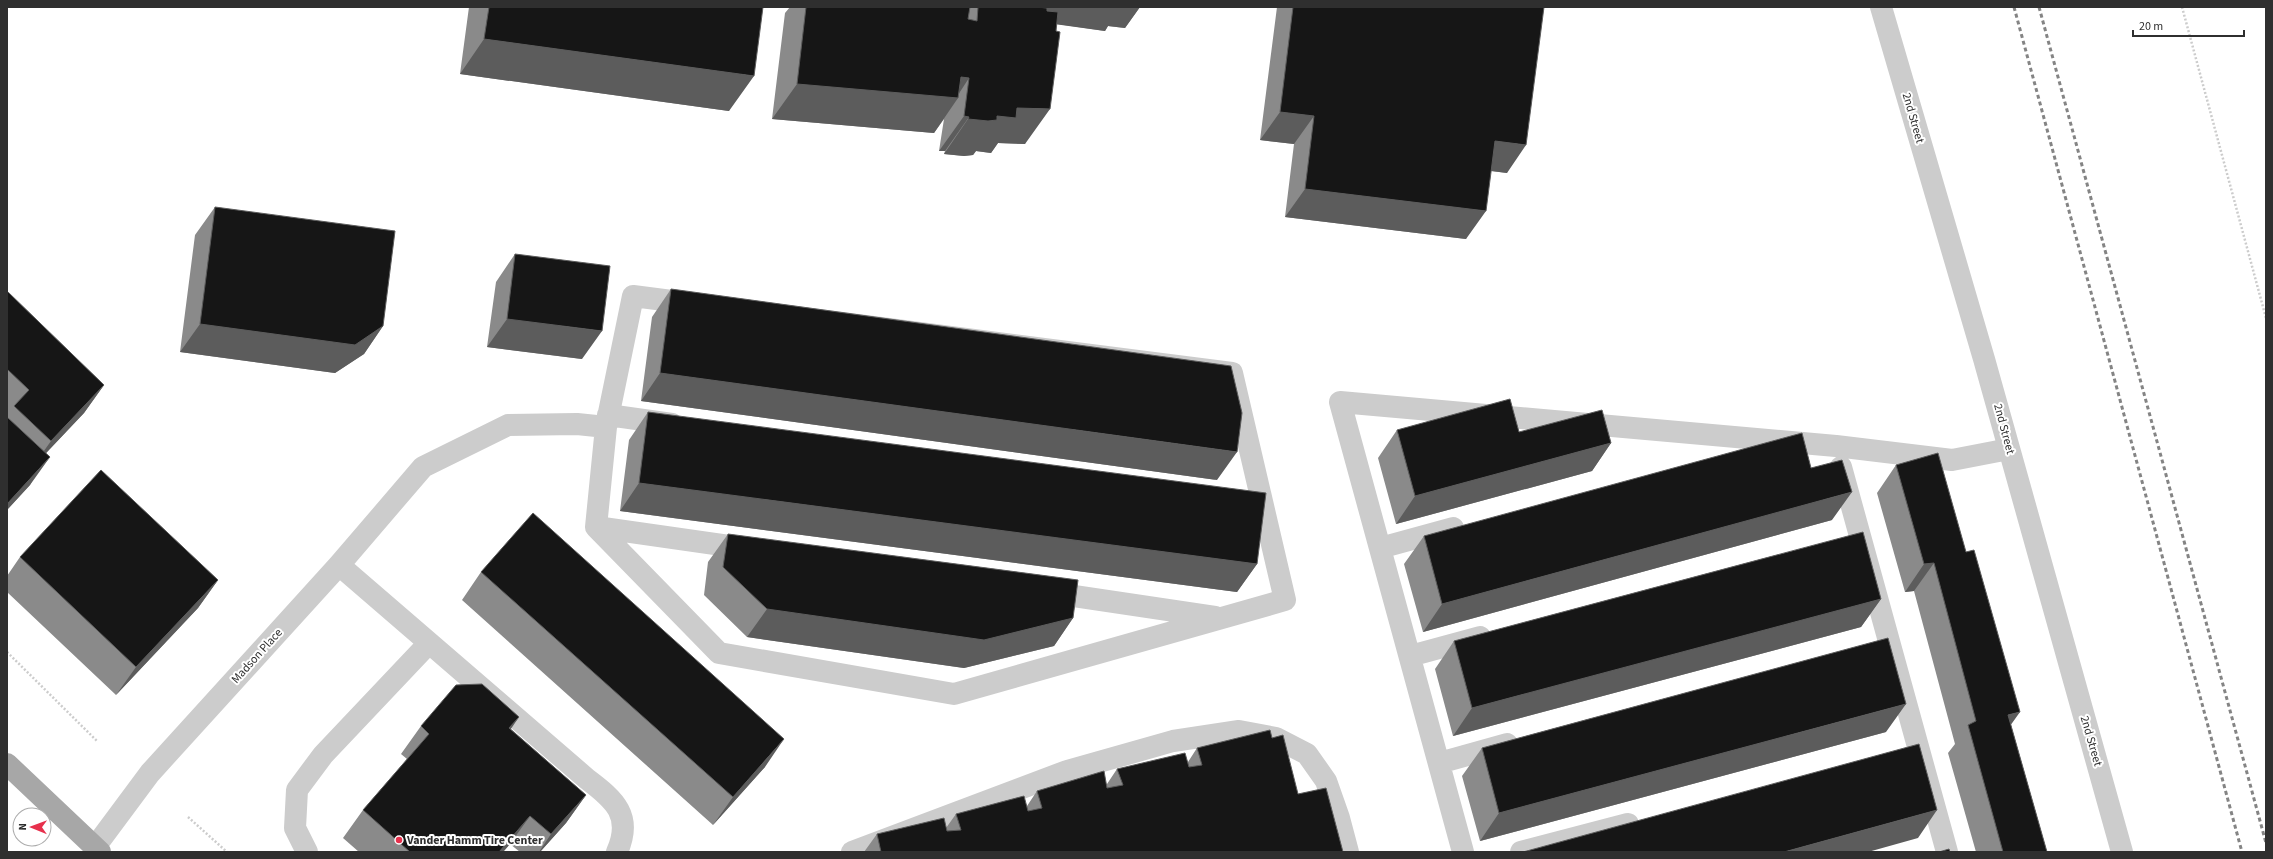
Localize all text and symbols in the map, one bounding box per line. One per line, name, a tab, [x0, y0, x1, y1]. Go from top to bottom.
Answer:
scale bar	[2133, 12, 2244, 38]
text: 20 m	[2139, 18, 2163, 35]
street label: 2nd Street	[1898, 91, 1928, 145]
street label: 2nd Street	[1989, 402, 2019, 456]
street label: Madson Place	[228, 625, 286, 687]
street label: 2nd Street	[2076, 714, 2106, 768]
north arrow	[12, 807, 52, 847]
text: N	[15, 823, 30, 831]
place label: Vander Hamm Tire Center	[406, 832, 543, 849]
marker: Vander Hamm Tire Center	[394, 835, 404, 845]

